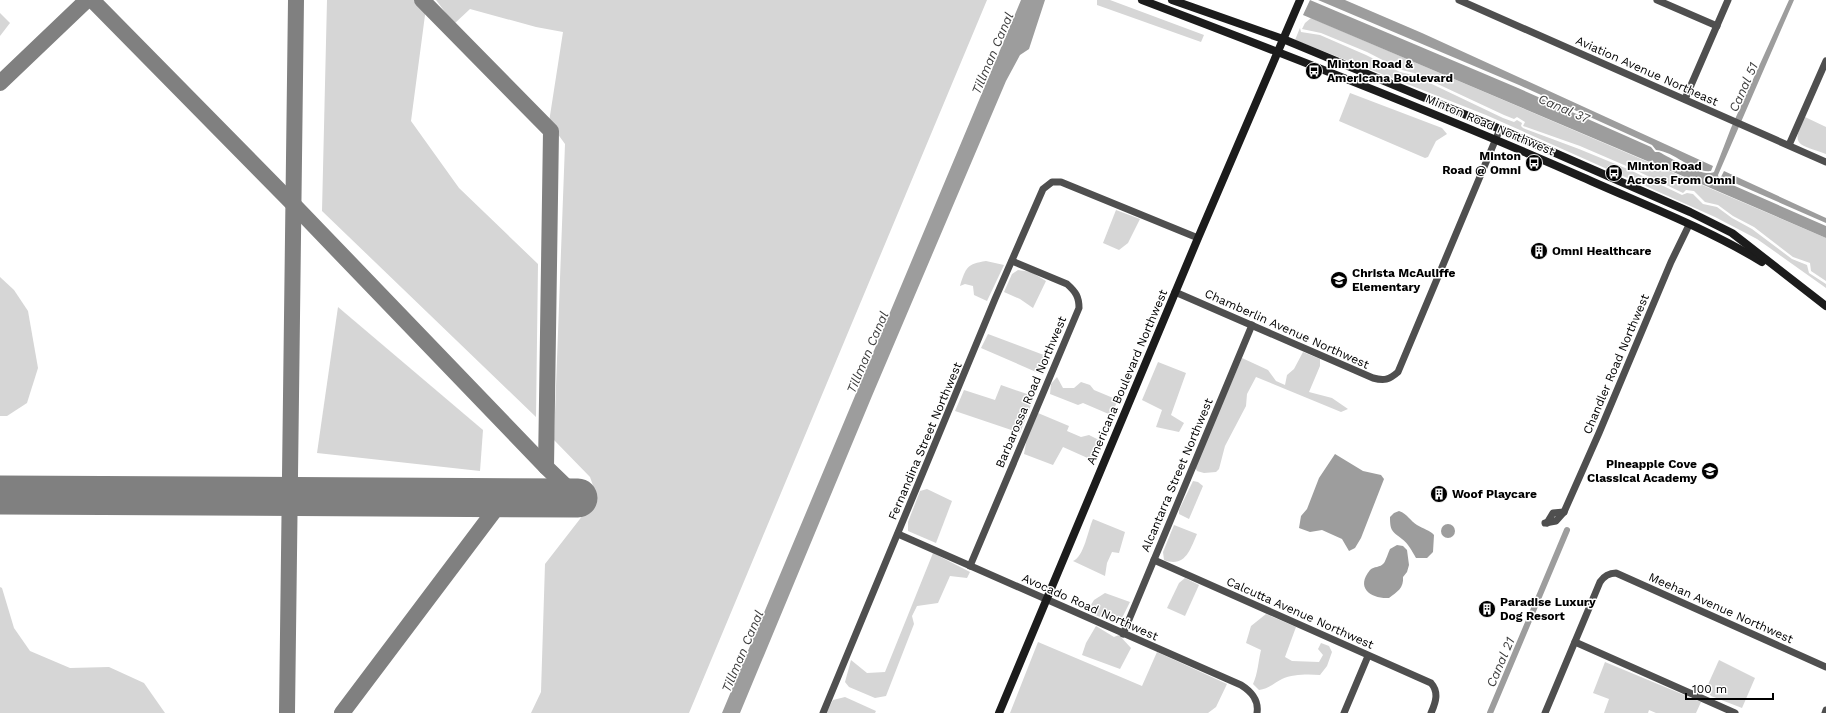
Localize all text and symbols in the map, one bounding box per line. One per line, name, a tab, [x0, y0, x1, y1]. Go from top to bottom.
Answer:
water label: Tillman Canal	[968, 10, 1016, 96]
street label: Aviation Avenue Northeast	[1574, 33, 1720, 109]
place label: Minton Road & Americana Boulevard	[1327, 57, 1453, 85]
water label: Canal 51	[1726, 60, 1761, 114]
bus stop icon: Minton Road & Americana Boulevard	[1304, 61, 1324, 81]
street label: Minton Road Northwest	[1423, 91, 1557, 159]
water label: Canal 37	[1536, 91, 1592, 126]
place label: Minton Road @ Omni	[1442, 149, 1521, 177]
bus stop icon: Minton Road @ Omni	[1524, 153, 1544, 173]
place label: Minton Road Across From Omni	[1627, 159, 1735, 187]
bus stop icon: Minton Road Across From Omni	[1604, 163, 1624, 183]
building icon: Omni Healthcare	[1529, 241, 1549, 261]
place label: Omni Healthcare	[1552, 244, 1652, 258]
place label: Christa McAuliffe Elementary	[1352, 266, 1456, 294]
school or university icon: Christa McAuliffe Elementary	[1329, 270, 1349, 290]
street label: Chamberlin Avenue Northwest	[1203, 286, 1371, 372]
street label: Americana Boulevard Northwest	[1084, 287, 1170, 467]
street label: Chandler Road Northwest	[1580, 292, 1652, 436]
water label: Tillman Canal	[843, 309, 891, 395]
street label: Barbarossa Road Northwest	[993, 314, 1069, 470]
street label: Fernandina Street Northwest	[885, 360, 965, 522]
street label: Alcantarra Street Northwest	[1138, 396, 1216, 554]
place label: Pineapple Cove Classical Academy	[1587, 457, 1697, 485]
school or university icon: Pineapple Cove Classical Academy	[1700, 461, 1720, 481]
building icon: Woof Playcare	[1429, 484, 1449, 504]
place label: Woof Playcare	[1452, 487, 1537, 501]
street label: Meehan Avenue Northwest	[1647, 570, 1795, 646]
street label: Avocado Road Northwest	[1020, 571, 1160, 643]
street label: Calcutta Avenue Northwest	[1224, 574, 1376, 652]
place label: Paradise Luxury Dog Resort	[1500, 595, 1596, 623]
building icon: Paradise Luxury Dog Resort	[1477, 599, 1497, 619]
water label: Tillman Canal	[718, 608, 766, 694]
water label: Canal 21	[1483, 635, 1518, 689]
scale bar	[1686, 675, 1773, 701]
text: 100 m	[1692, 682, 1727, 696]

